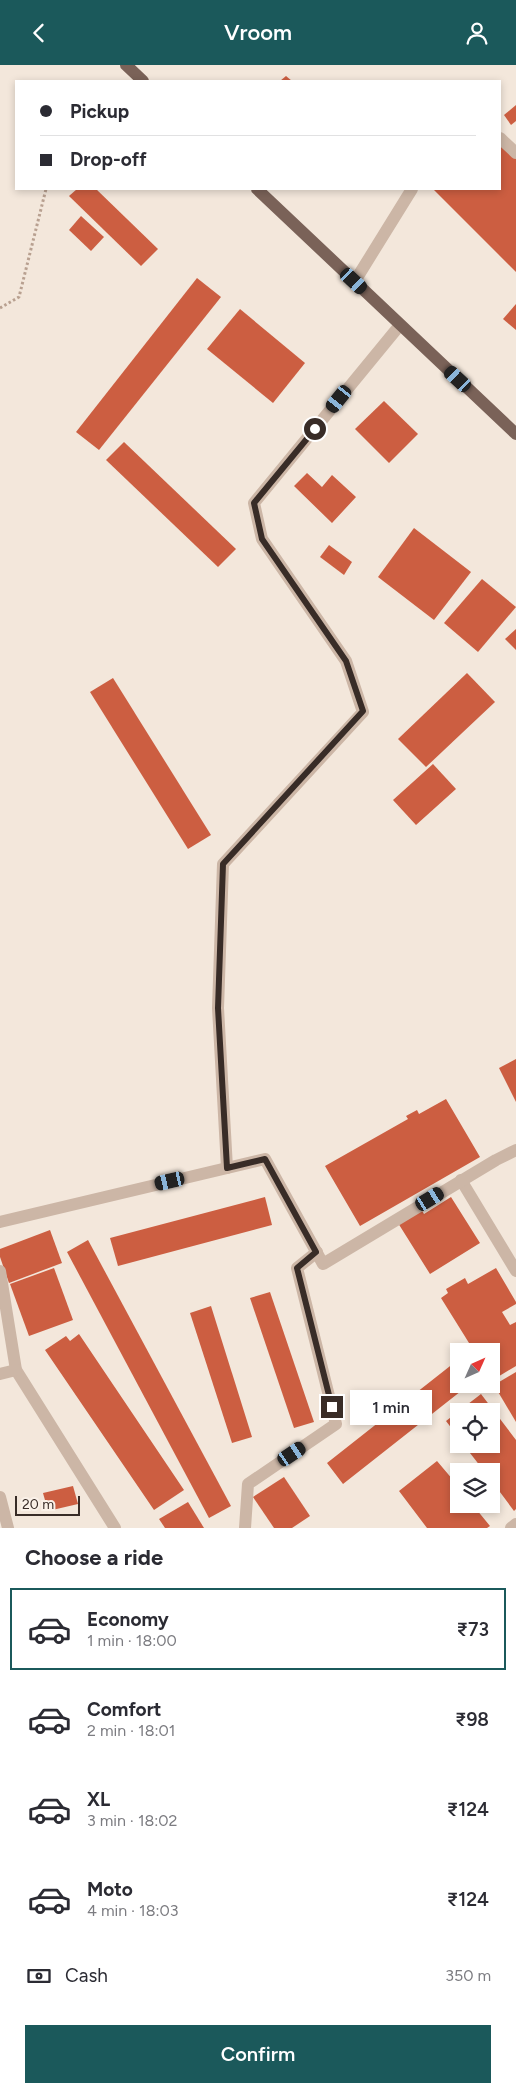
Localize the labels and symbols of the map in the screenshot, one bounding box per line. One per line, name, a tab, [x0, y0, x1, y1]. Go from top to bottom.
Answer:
car	[337, 265, 370, 297]
car	[441, 363, 474, 395]
car	[323, 383, 354, 415]
route start	[304, 418, 326, 440]
car	[153, 1170, 186, 1192]
car	[413, 1185, 446, 1213]
north arrow	[450, 1343, 500, 1393]
callout: 1 min	[350, 1389, 432, 1425]
route end	[321, 1396, 343, 1418]
car	[275, 1439, 308, 1469]
scale bar	[15, 1493, 80, 1516]

